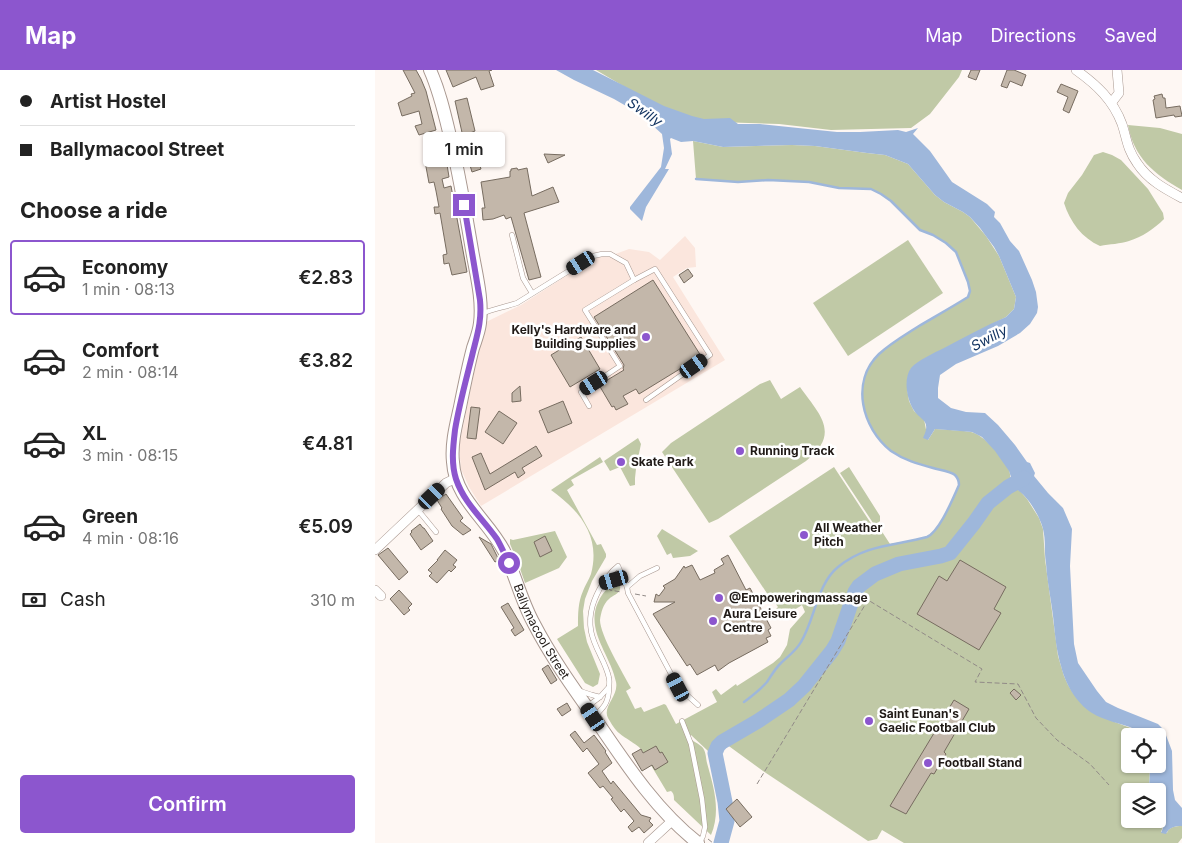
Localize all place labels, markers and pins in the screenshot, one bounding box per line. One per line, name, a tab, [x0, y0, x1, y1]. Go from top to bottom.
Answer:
place label: Kelly's Hardware and Building Supplies	[511, 322, 636, 351]
marker: Kelly's Hardware and Building Supplies	[640, 331, 652, 343]
place label: Running Track	[750, 443, 835, 458]
marker: Running Track	[734, 445, 746, 457]
place label: Skate Park	[631, 454, 694, 469]
marker: Skate Park	[615, 456, 627, 468]
place label: All Weather Pitch	[814, 520, 882, 549]
marker: All Weather Pitch	[798, 529, 810, 541]
place label: @Empoweringmassage	[729, 590, 868, 605]
marker: @Empoweringmassage	[713, 592, 725, 604]
place label: Aura Leisure Centre	[723, 606, 797, 635]
marker: Aura Leisure Centre	[707, 615, 719, 627]
place label: Saint Eunan's Gaelic Football Club	[879, 706, 996, 735]
marker: Saint Eunan's Gaelic Football Club	[863, 715, 875, 727]
place label: Football Stand	[938, 755, 1022, 770]
marker: Football Stand	[922, 757, 934, 769]

